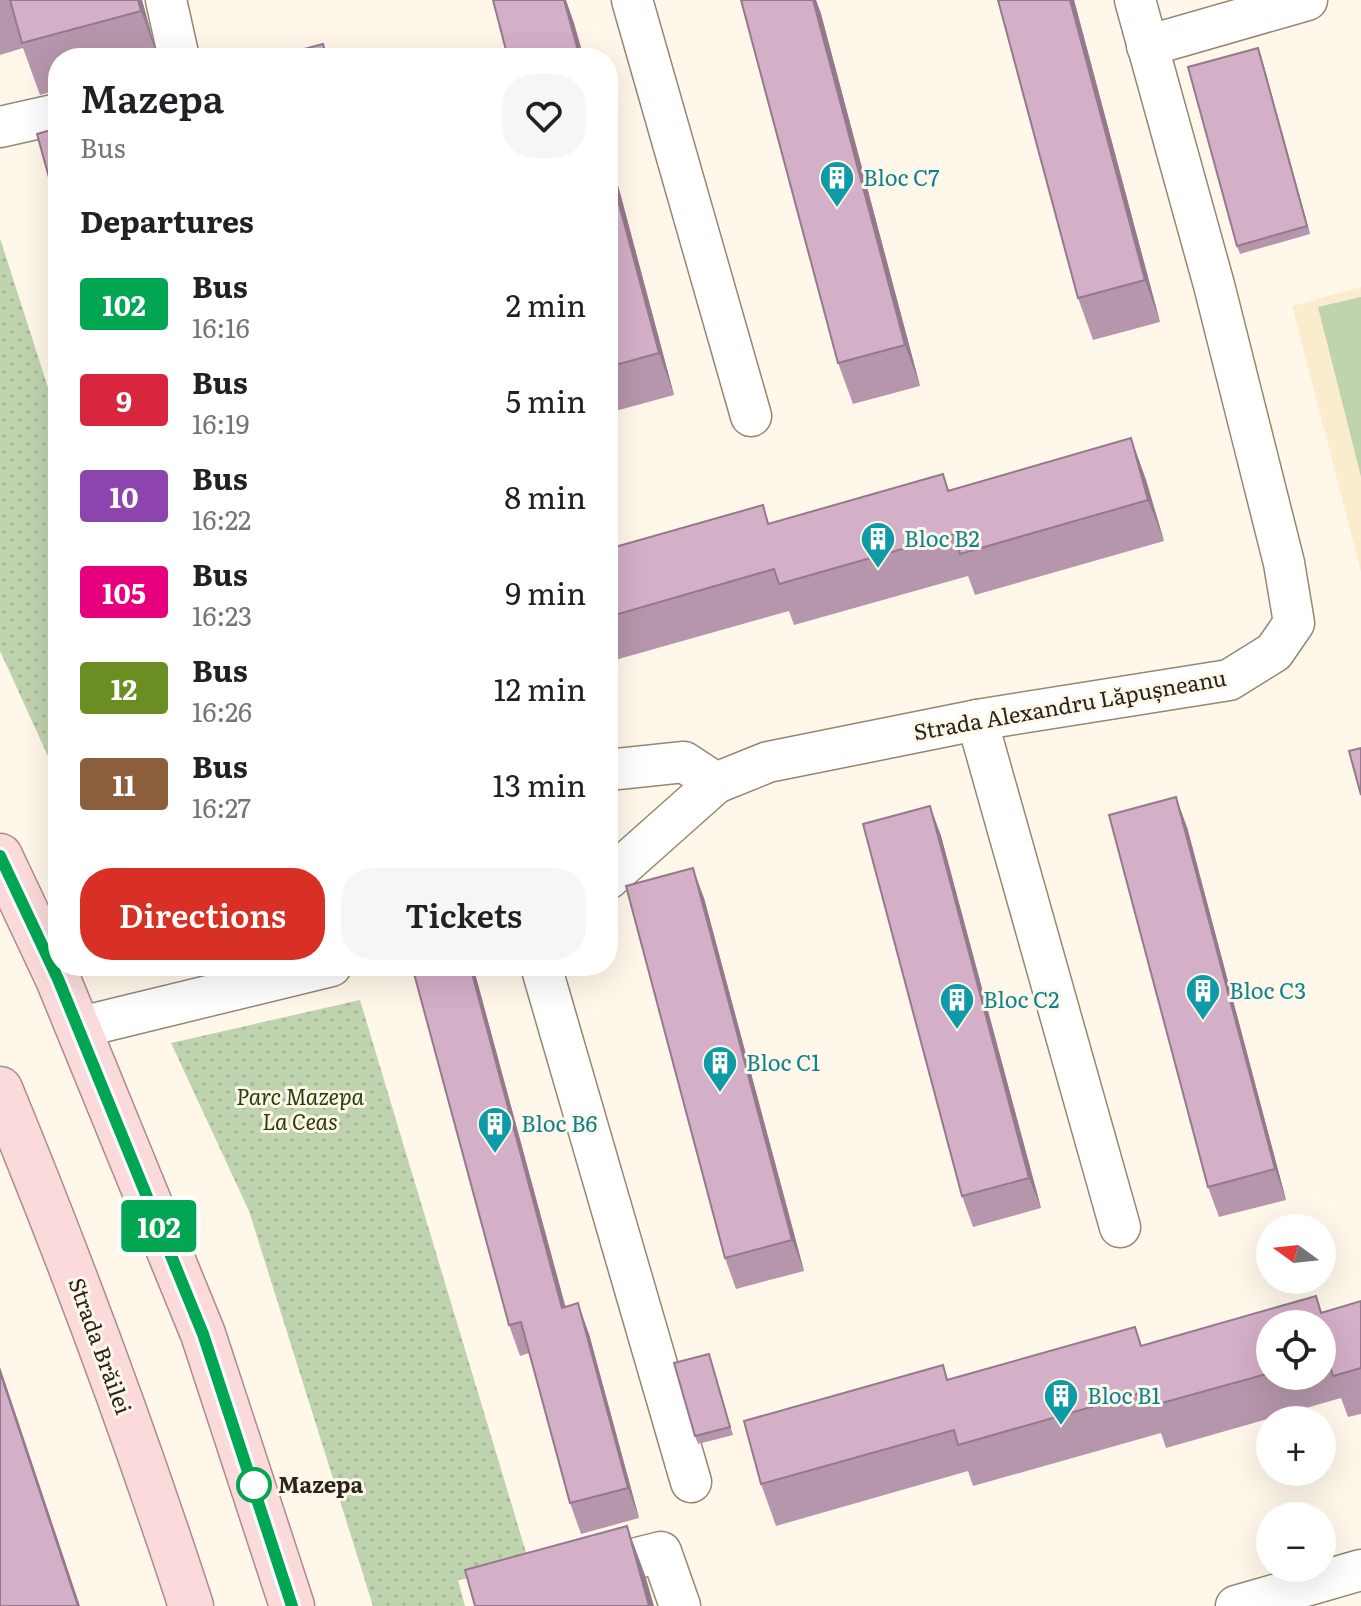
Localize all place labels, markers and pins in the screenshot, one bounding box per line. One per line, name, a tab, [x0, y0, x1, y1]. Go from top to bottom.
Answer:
building icon: Bloc C7	[818, 159, 856, 209]
place label: Bloc C7	[863, 160, 939, 193]
building icon: Bloc B2	[859, 520, 897, 570]
place label: Bloc B2	[904, 521, 980, 554]
building icon: Bloc C3	[1184, 972, 1222, 1022]
place label: Bloc C3	[1229, 973, 1306, 1006]
building icon: Bloc C2	[938, 981, 976, 1031]
place label: Bloc C2	[983, 982, 1059, 1015]
building icon: Bloc C1	[701, 1044, 739, 1094]
place label: Bloc C1	[746, 1045, 820, 1078]
building icon: Bloc B6	[476, 1105, 514, 1155]
place label: Bloc B6	[521, 1106, 597, 1139]
building icon: Bloc B1	[1042, 1377, 1080, 1427]
place label: Bloc B1	[1087, 1378, 1160, 1411]
place label: Mazepa	[278, 1467, 364, 1500]
marker: Mazepa	[237, 1468, 271, 1502]

